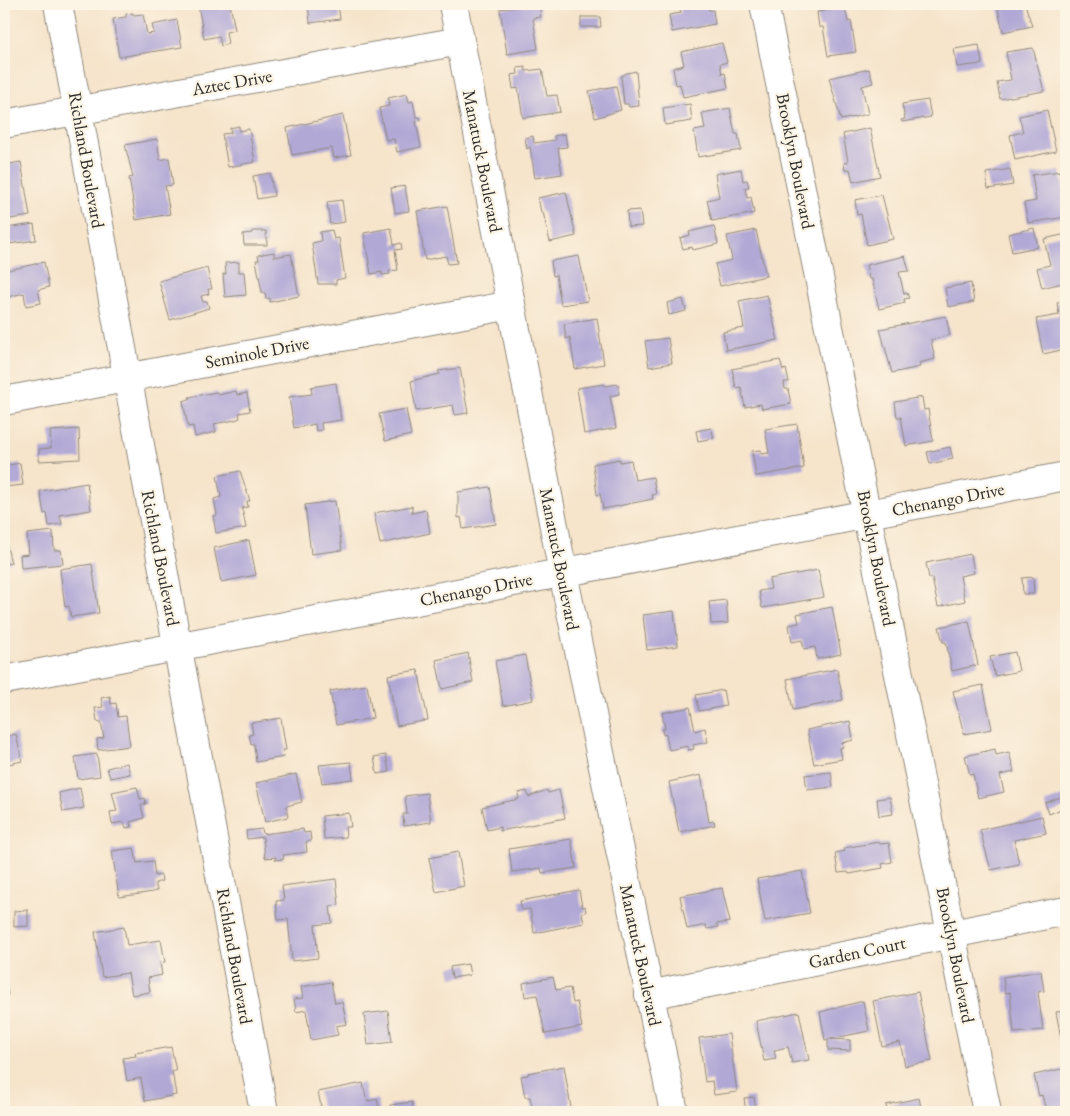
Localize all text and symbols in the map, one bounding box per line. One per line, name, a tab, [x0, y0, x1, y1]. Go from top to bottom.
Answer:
street label: Aztec Drive	[189, 64, 274, 101]
street label: Manatuck Boulevard	[458, 88, 508, 235]
street label: Richland Boulevard	[64, 90, 110, 231]
street label: Brooklyn Boulevard	[772, 91, 821, 232]
street label: Seminole Drive	[203, 331, 311, 373]
street label: Chenango Drive	[890, 477, 1006, 521]
street label: Manatuck Boulevard	[535, 486, 585, 633]
street label: Richland Boulevard	[137, 488, 186, 629]
street label: Brooklyn Boulevard	[853, 488, 902, 629]
street label: Chenango Drive	[418, 567, 534, 611]
street label: Manatuck Boulevard	[615, 882, 667, 1029]
street label: Brooklyn Boulevard	[932, 885, 981, 1026]
street label: Richland Boulevard	[212, 886, 258, 1027]
street label: Garden Court	[806, 930, 908, 973]

